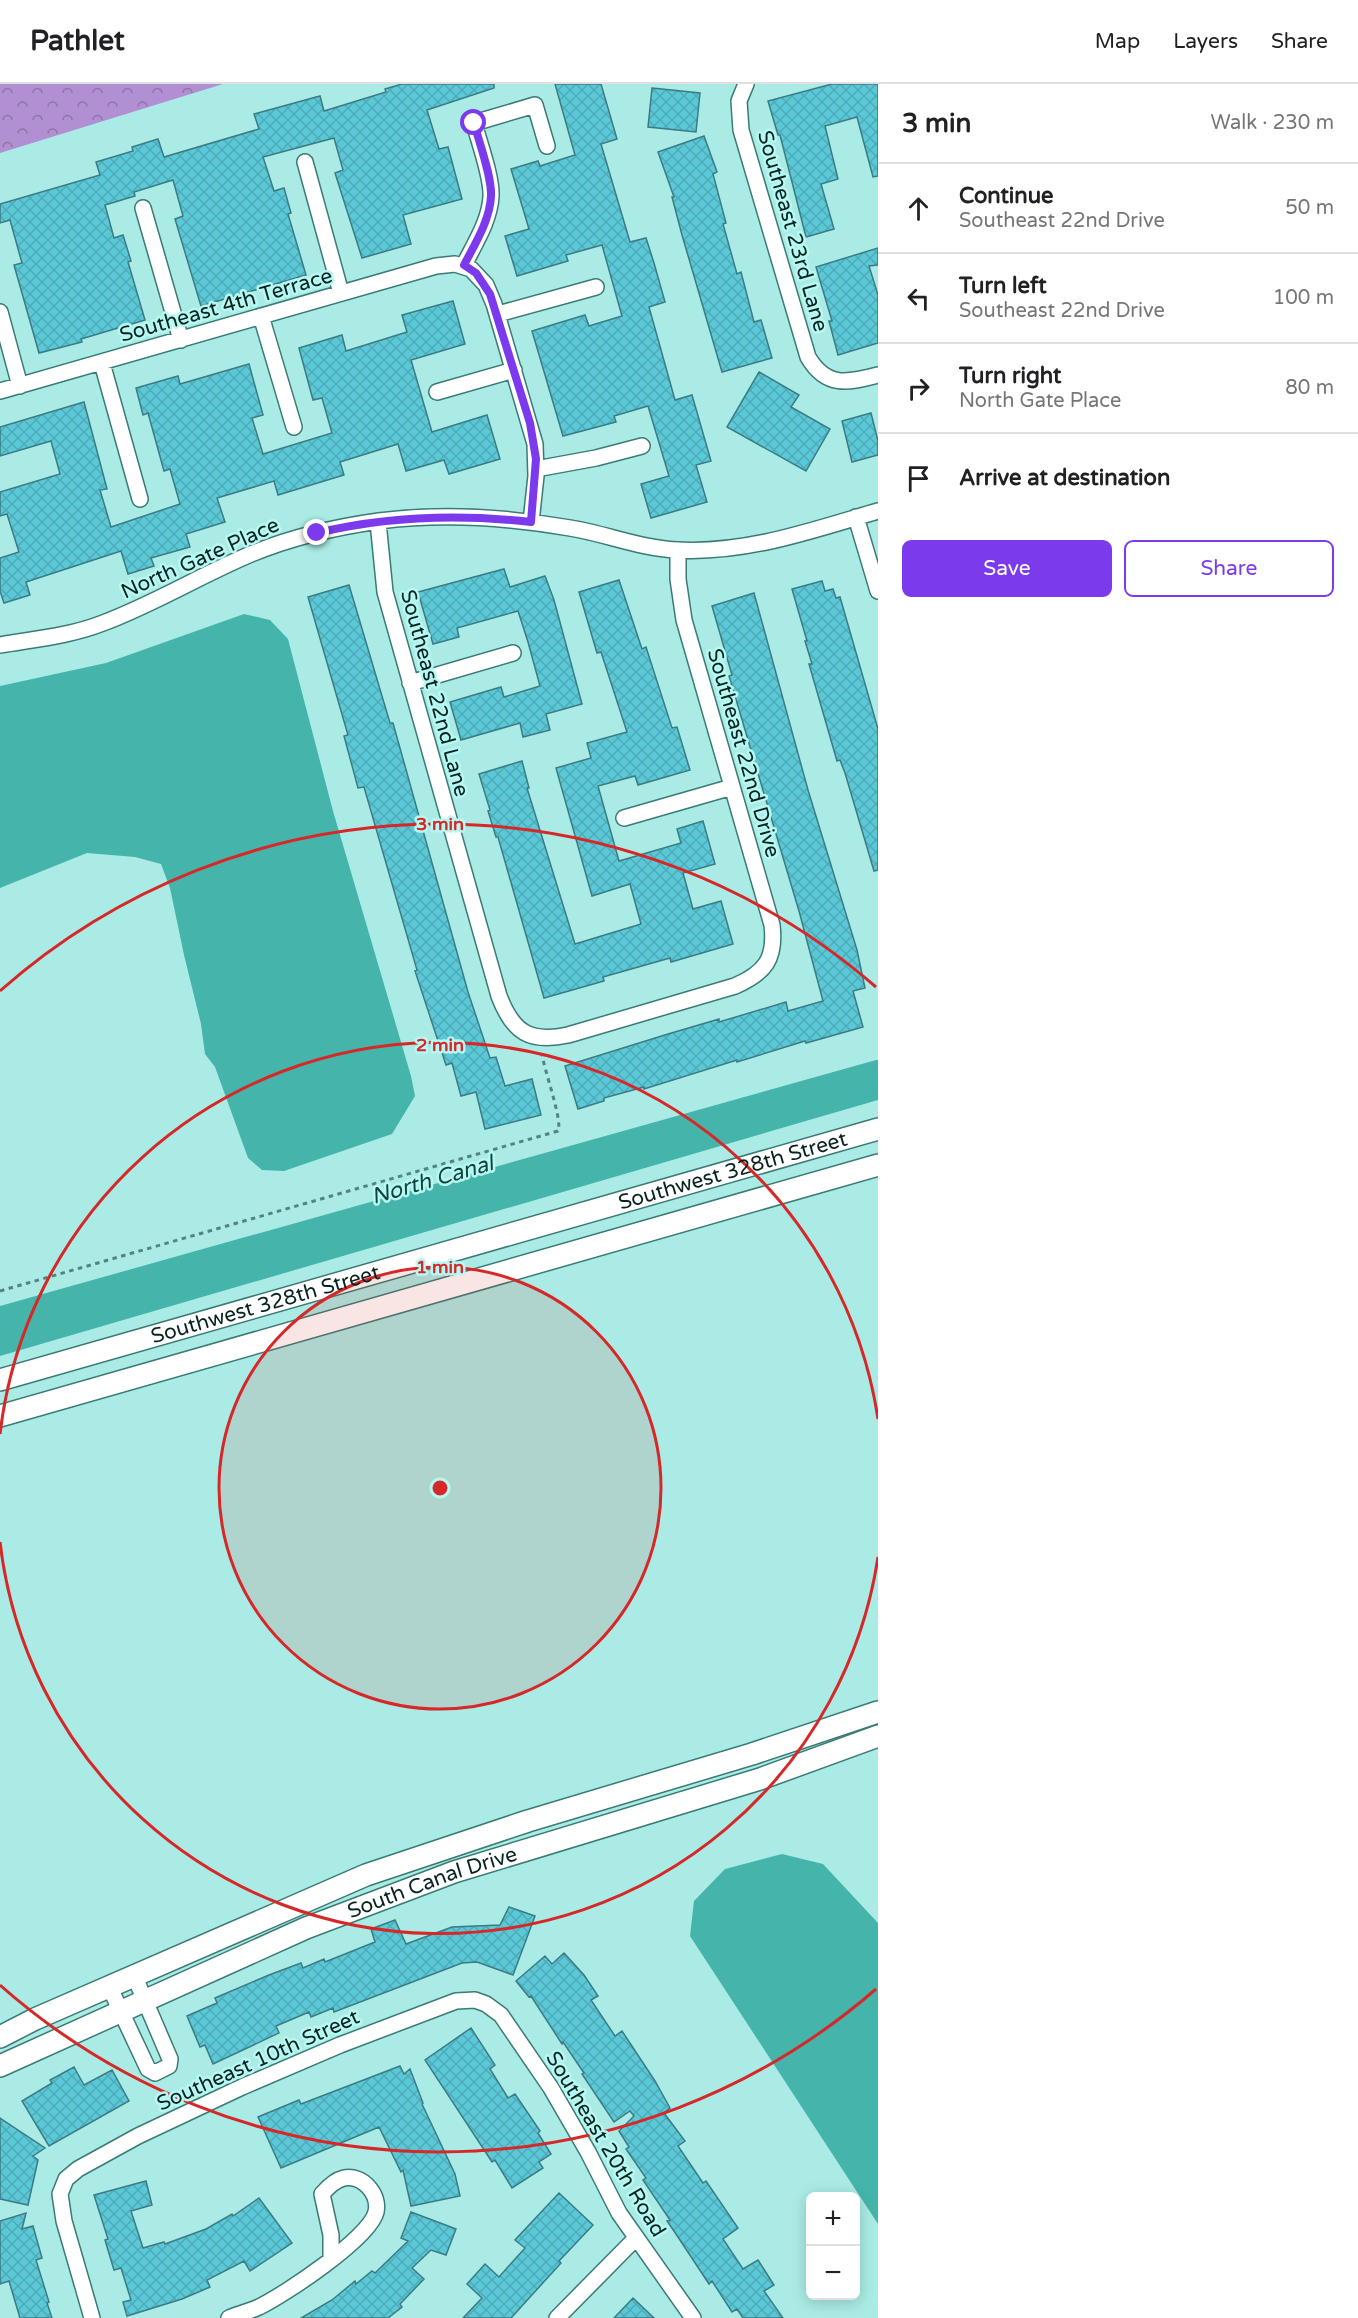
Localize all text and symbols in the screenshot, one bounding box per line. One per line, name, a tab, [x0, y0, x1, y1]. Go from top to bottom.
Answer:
text: Pathlet	[30, 24, 125, 58]
text: Map	[1095, 29, 1140, 54]
text: Layers	[1173, 29, 1238, 54]
text: Share	[1271, 29, 1328, 54]
text: 3 min	[902, 108, 971, 139]
route start	[460, 109, 486, 135]
text: Walk · 230 m	[1211, 111, 1334, 135]
street label: Southeast 23rd Lane	[752, 128, 833, 335]
text: Continue	[959, 183, 1054, 209]
icon: ahead	[902, 192, 935, 225]
text: 50 m	[1285, 196, 1334, 220]
text: Southeast 22nd Drive	[959, 209, 1165, 233]
street label: Southeast 4th Terrace	[117, 263, 335, 348]
text: Turn left	[959, 273, 1047, 299]
icon: left	[902, 282, 935, 315]
text: 100 m	[1273, 286, 1334, 310]
text: Southeast 22nd Drive	[959, 299, 1165, 323]
text: Turn right	[959, 363, 1061, 389]
icon: right	[902, 372, 935, 405]
text: 80 m	[1285, 376, 1334, 400]
text: North Gate Place	[959, 389, 1121, 413]
icon: arrive	[902, 462, 935, 495]
text: Arrive at destination	[959, 465, 1170, 491]
street label: North Gate Place	[117, 512, 283, 605]
route end	[303, 519, 329, 545]
button: Save	[902, 540, 1112, 597]
button: Share	[1124, 540, 1334, 597]
street label: Southeast 22nd Lane	[395, 587, 474, 799]
street label: Southeast 22nd Drive	[702, 646, 785, 861]
text: 3 min	[416, 813, 464, 835]
text: 2 min	[416, 1034, 464, 1056]
street label: Southwest 328th Street	[615, 1126, 850, 1216]
water label: North Canal	[368, 1149, 499, 1210]
text: 1 min	[416, 1256, 464, 1278]
street label: Southwest 328th Street	[148, 1260, 383, 1349]
centre of rings	[430, 1478, 450, 1498]
street label: South Canal Drive	[344, 1842, 520, 1924]
street label: Southeast 10th Street	[153, 2004, 363, 2116]
street label: Southeast 20th Road	[540, 2047, 671, 2242]
map controls	[806, 2192, 860, 2300]
button: +	[806, 2192, 860, 2246]
button: −	[806, 2246, 860, 2300]

